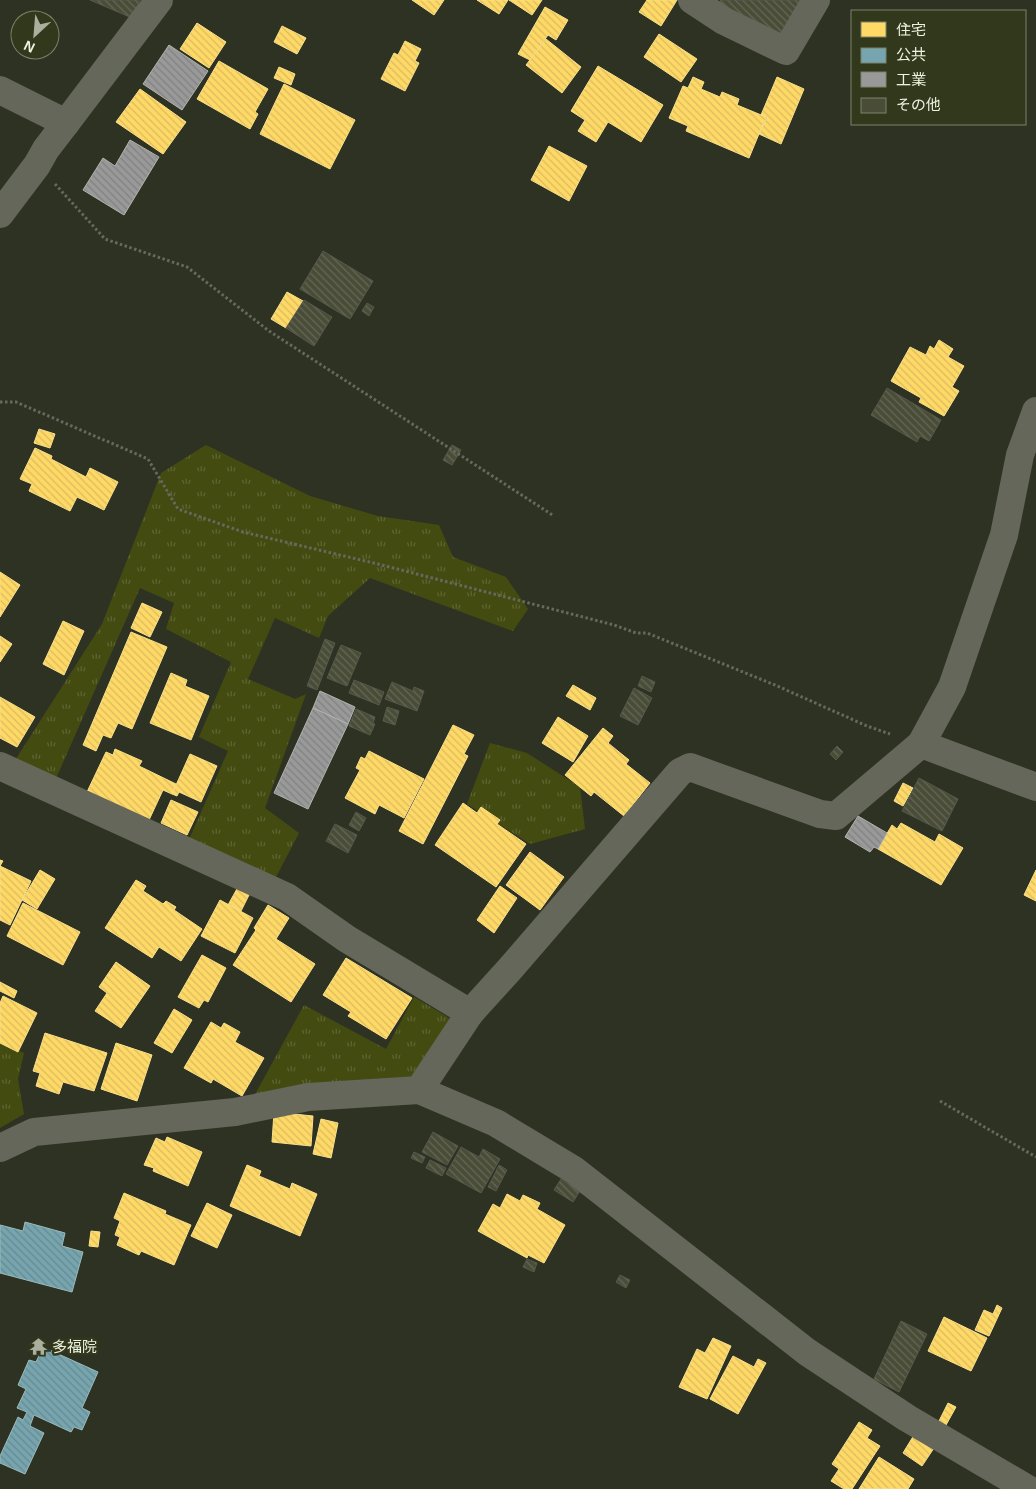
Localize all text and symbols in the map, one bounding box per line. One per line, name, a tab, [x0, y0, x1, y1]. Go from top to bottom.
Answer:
north arrow	[10, 10, 60, 60]
legend	[851, 10, 1026, 125]
text: 住宅	[896, 21, 926, 38]
text: N	[21, 37, 37, 56]
text: 公共	[896, 46, 926, 63]
text: 工業	[896, 71, 926, 88]
text: その他	[896, 96, 941, 113]
temple icon: 多福院	[28, 1337, 48, 1357]
place label: 多福院	[52, 1338, 97, 1355]

